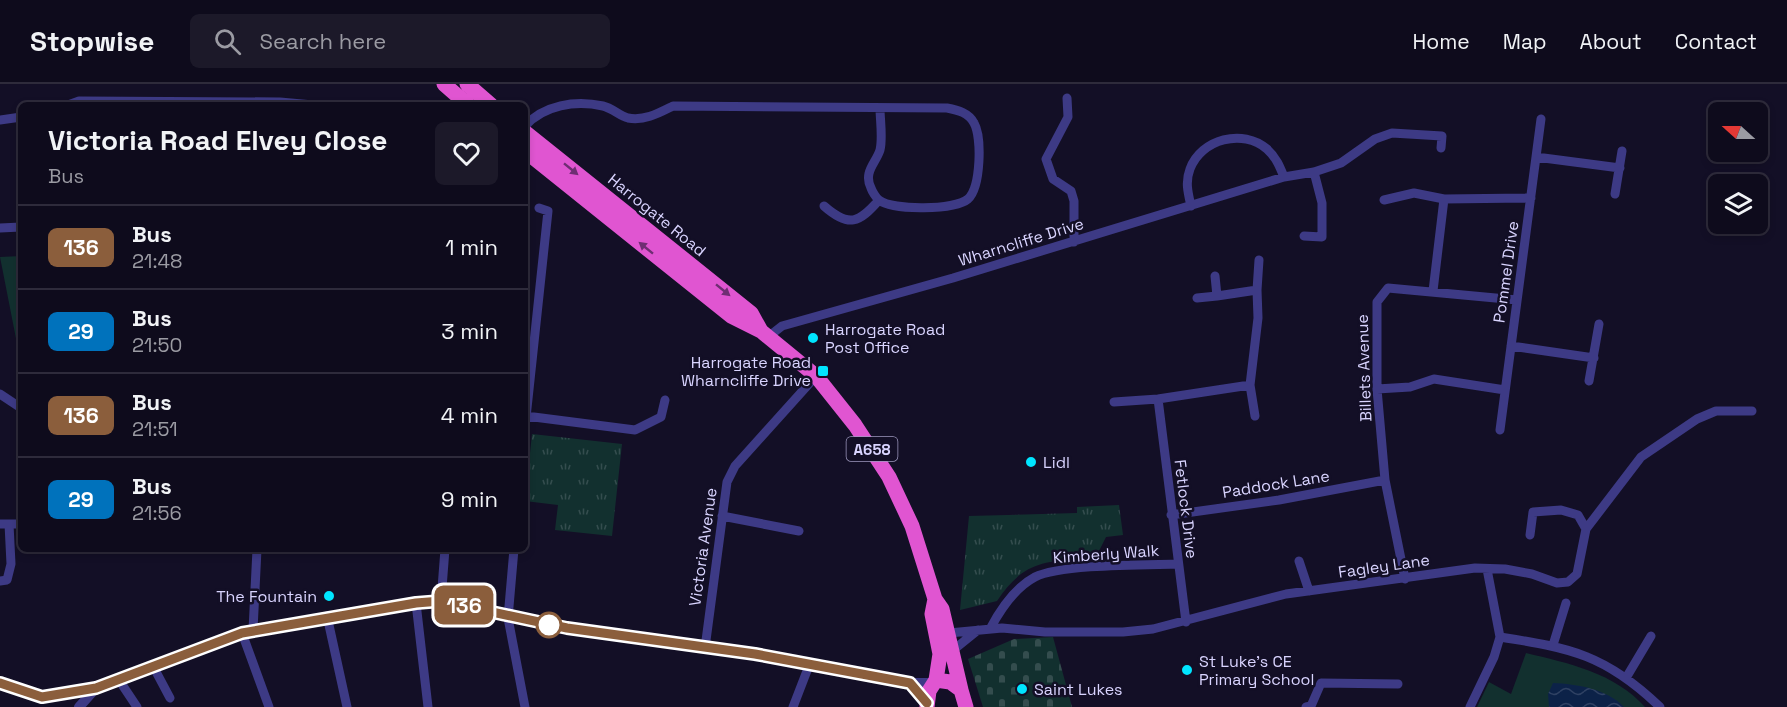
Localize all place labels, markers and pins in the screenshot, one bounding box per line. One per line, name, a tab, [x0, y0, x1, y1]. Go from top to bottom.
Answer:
place label: Harrogate Road Post Office	[825, 319, 945, 358]
marker: Harrogate Road Post Office	[806, 331, 820, 345]
place label: Harrogate Road Wharncliffe Drive	[681, 352, 811, 391]
marker: Harrogate Road Wharncliffe Drive	[816, 364, 830, 378]
place label: Lidl	[1043, 452, 1070, 473]
marker: Lidl	[1024, 455, 1038, 469]
place label: The Fountain	[216, 586, 317, 607]
marker: The Fountain	[322, 589, 336, 603]
unlabelled marker	[536, 612, 562, 638]
place label: St Luke's CE Primary School	[1199, 651, 1314, 690]
marker: St Luke's CE Primary School	[1180, 663, 1194, 677]
place label: Saint Lukes	[1034, 679, 1123, 700]
marker: Saint Lukes	[1015, 682, 1029, 696]

